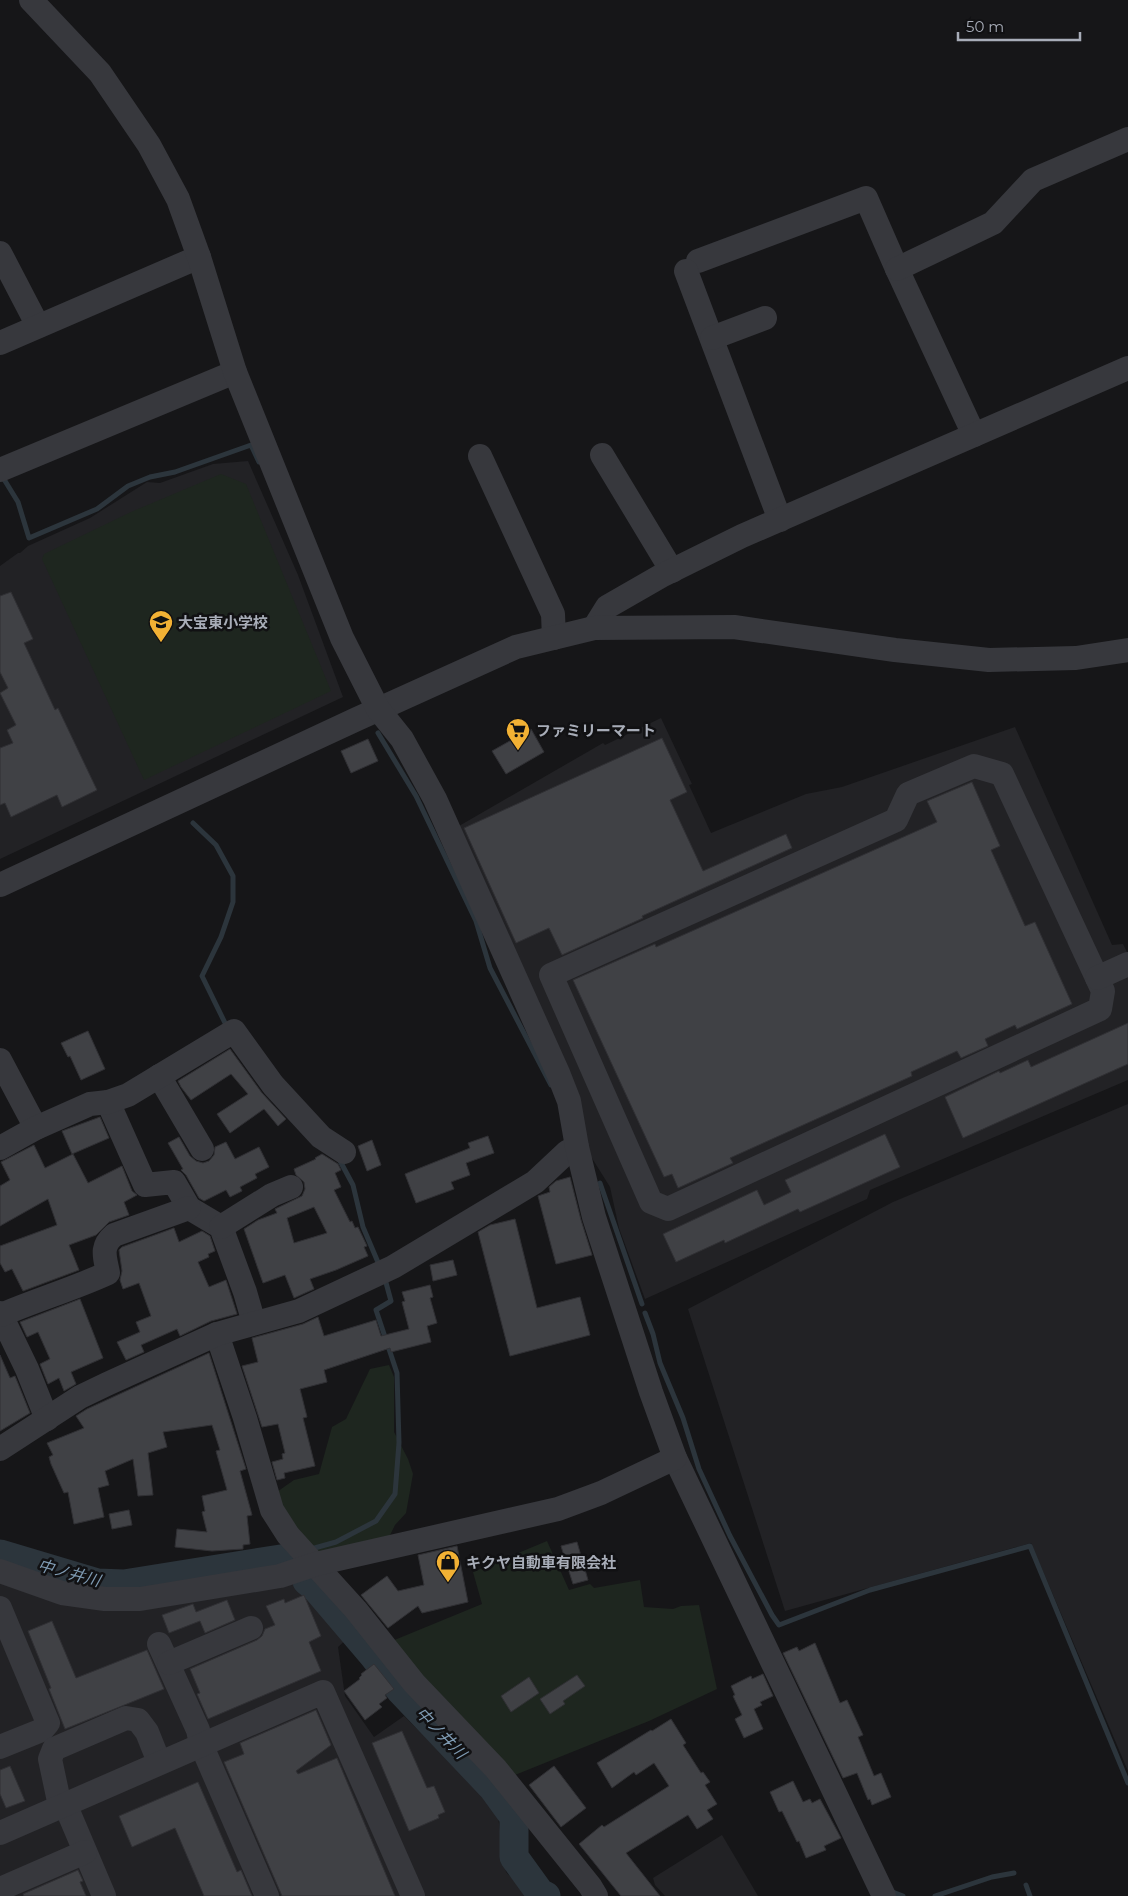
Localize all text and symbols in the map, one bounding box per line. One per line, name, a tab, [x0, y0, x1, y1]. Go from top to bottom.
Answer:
scale bar	[958, 10, 1080, 42]
text: 50 m	[966, 17, 1004, 36]
school or university icon: 大宝東小学校	[148, 609, 174, 643]
place label: 大宝東小学校	[178, 613, 268, 632]
supermarket icon: ファミリーマート	[505, 717, 531, 751]
place label: ファミリーマート	[536, 721, 656, 740]
shop icon: キクヤ自動車有限会社	[435, 1549, 461, 1583]
place label: キクヤ自動車有限会社	[466, 1553, 616, 1572]
water label: 中ノ井川	[36, 1556, 104, 1591]
water label: 中ノ井川	[412, 1703, 471, 1764]

